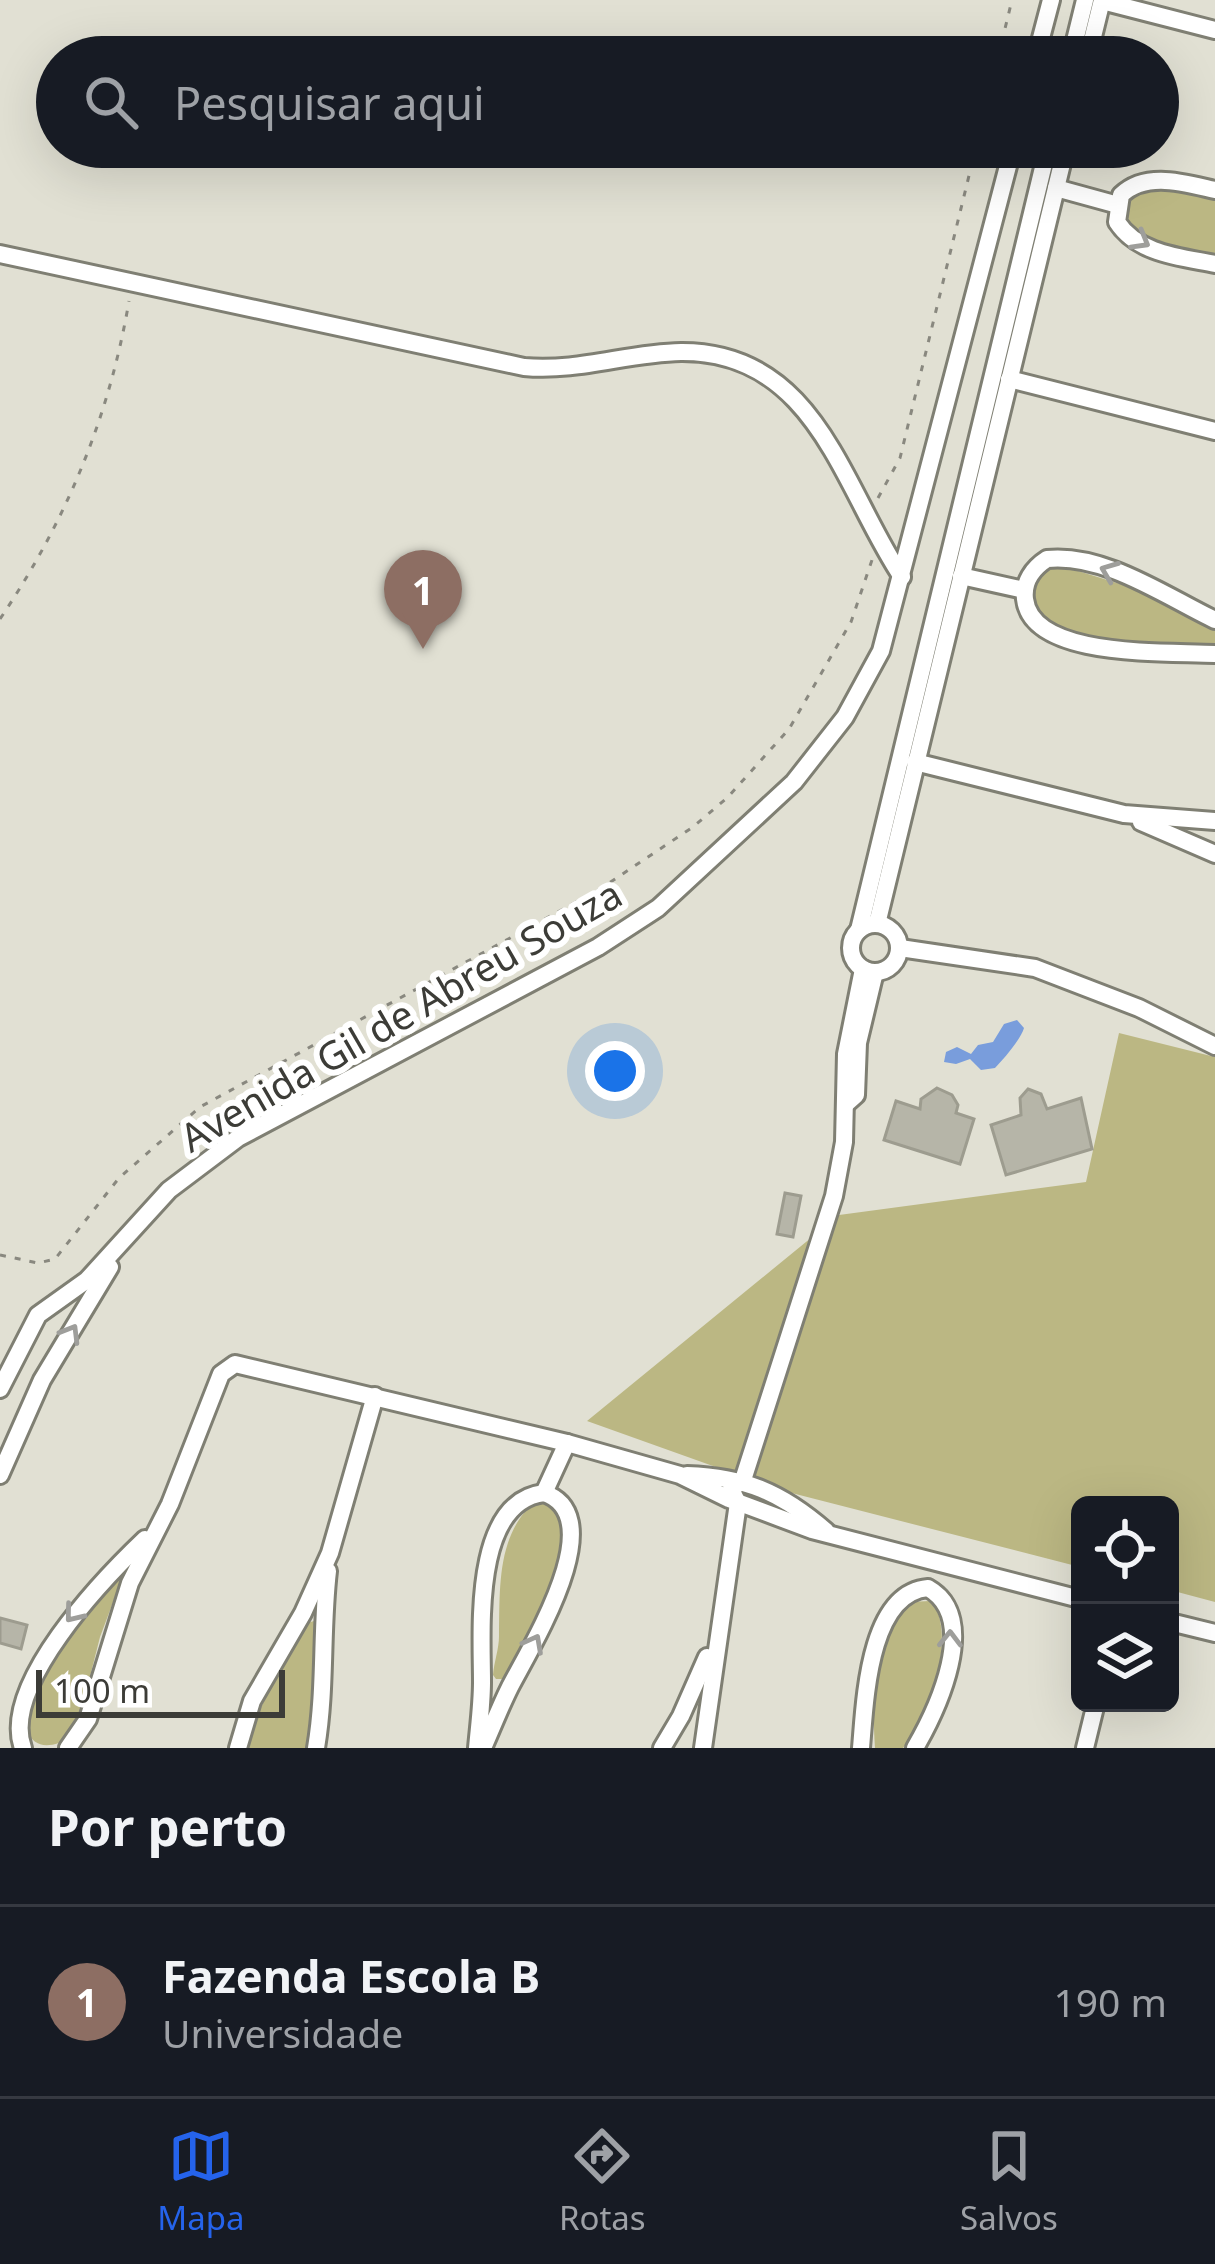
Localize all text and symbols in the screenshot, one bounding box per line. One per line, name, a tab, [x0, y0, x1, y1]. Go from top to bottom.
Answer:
search box	[36, 36, 1179, 168]
icon: search	[78, 69, 144, 135]
text: Pesquisar aqui	[174, 72, 485, 133]
one-way arrow	[1128, 227, 1150, 250]
pin: 1	[384, 550, 462, 649]
one-way arrow	[1100, 561, 1121, 585]
street label: Avenida Gil de Abreu Souza	[170, 866, 631, 1163]
your location	[585, 1041, 645, 1101]
one-way arrow	[56, 1324, 79, 1346]
map controls	[1071, 1496, 1179, 1712]
button: locate	[1071, 1496, 1179, 1604]
one-way arrow	[66, 1601, 87, 1623]
button: layers	[1071, 1604, 1179, 1712]
one-way arrow	[937, 1629, 963, 1648]
one-way arrow	[519, 1633, 542, 1655]
scale bar	[36, 1664, 285, 1717]
text: 100 m	[54, 1668, 150, 1713]
text: Por perto	[48, 1791, 287, 1861]
text: Fazenda Escola B	[162, 1945, 540, 2006]
text: 1	[76, 1975, 98, 2028]
text: 190 m	[1053, 1975, 1167, 2028]
text: Universidade	[162, 2006, 403, 2059]
tab: Mapa	[157, 2123, 244, 2240]
tab: Rotas	[559, 2123, 646, 2240]
tab: Salvos	[960, 2123, 1058, 2240]

